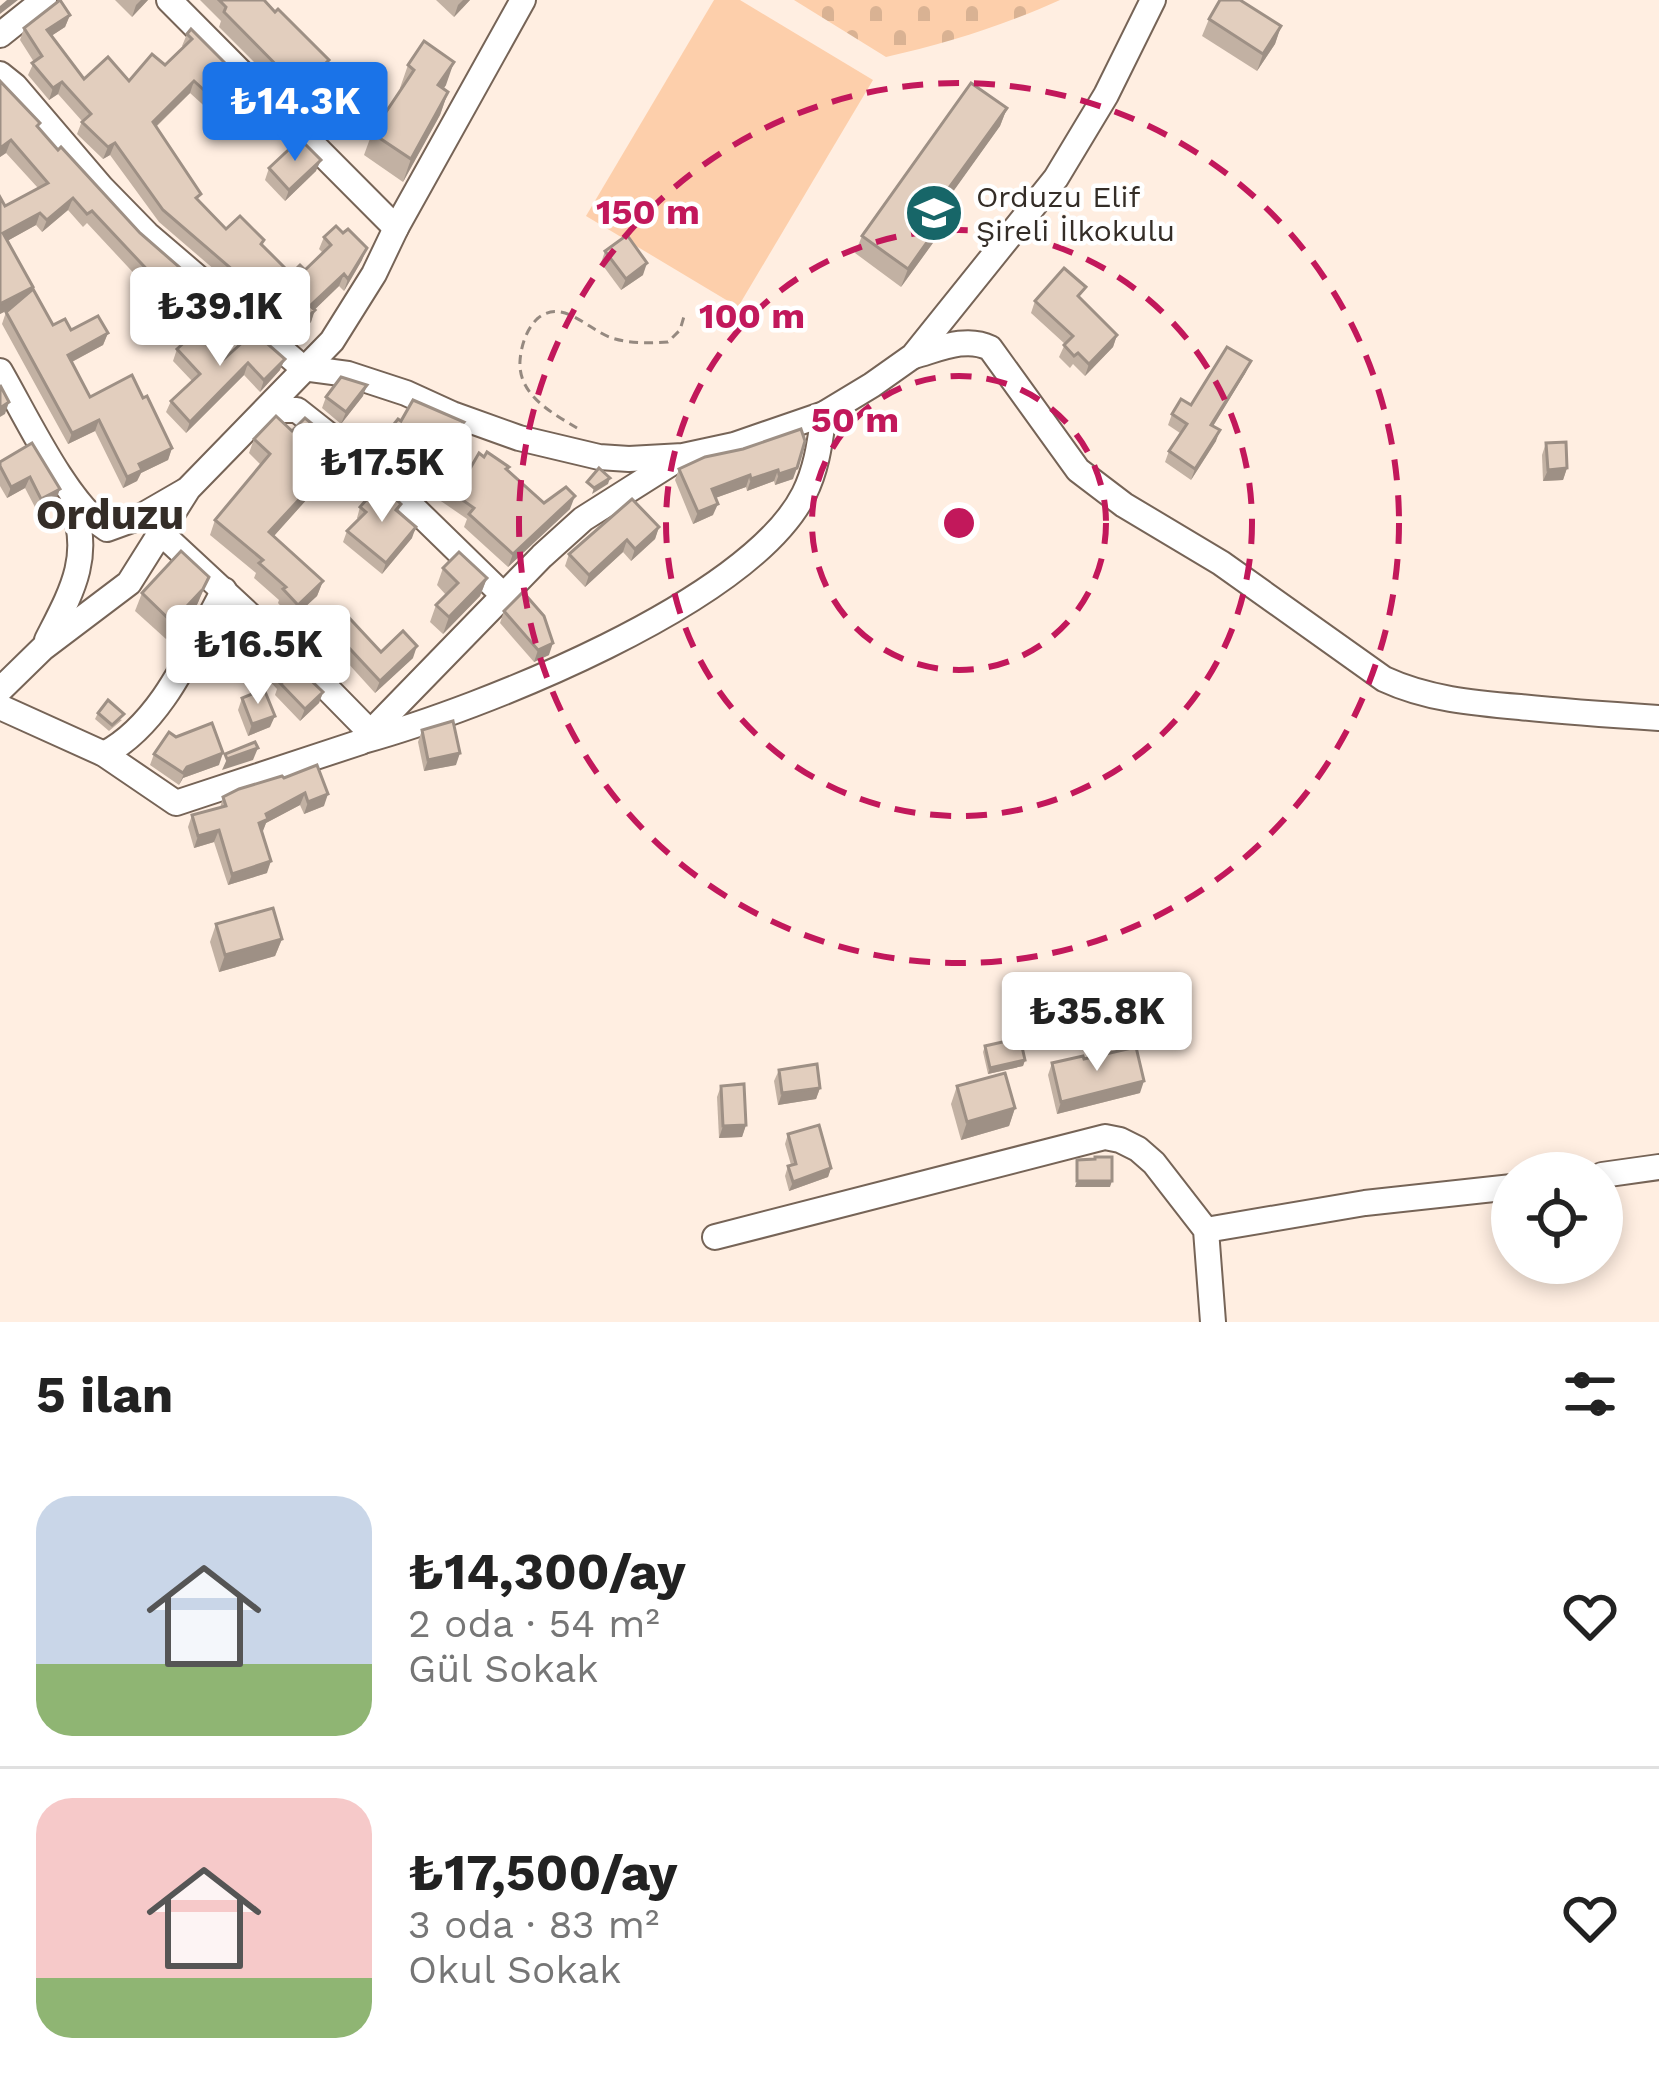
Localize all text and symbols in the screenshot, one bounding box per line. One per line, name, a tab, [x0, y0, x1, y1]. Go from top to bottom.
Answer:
pin: ₺14.3K	[197, 62, 393, 164]
text: ₺14.3K	[230, 78, 360, 123]
place label: Orduzu Elif Şireli İlkokulu	[976, 179, 1175, 248]
school or university icon: Orduzu Elif Şireli İlkokulu	[903, 182, 965, 244]
text: 150 m	[596, 191, 700, 233]
pin: ₺39.1K	[122, 267, 318, 369]
text: ₺39.1K	[157, 283, 283, 328]
text: 100 m	[699, 295, 805, 337]
text: 50 m	[811, 399, 899, 441]
pin: ₺17.5K	[284, 423, 480, 525]
text: ₺17.5K	[320, 439, 444, 484]
district label: Orduzu	[36, 490, 184, 539]
centre of rings	[938, 502, 980, 544]
pin: ₺16.5K	[160, 605, 356, 707]
text: ₺16.5K	[193, 621, 323, 666]
pin: ₺35.8K	[999, 972, 1195, 1074]
text: ₺35.8K	[1029, 988, 1165, 1033]
map controls	[1491, 1152, 1623, 1284]
button: locate	[1491, 1152, 1623, 1284]
icon: filters	[1557, 1361, 1623, 1427]
text: 5 ilan	[36, 1365, 173, 1424]
text: ₺14,300/ay	[408, 1542, 686, 1601]
icon: home	[132, 1544, 276, 1688]
icon: heart	[1557, 1583, 1623, 1649]
text: 2 oda · 54 m²	[408, 1601, 660, 1646]
text: Gül Sokak	[408, 1646, 598, 1691]
text: ₺17,500/ay	[408, 1843, 677, 1902]
icon: home	[132, 1846, 276, 1990]
icon: heart	[1557, 1885, 1623, 1951]
text: 3 oda · 83 m²	[408, 1902, 659, 1947]
text: Okul Sokak	[408, 1947, 621, 1992]

